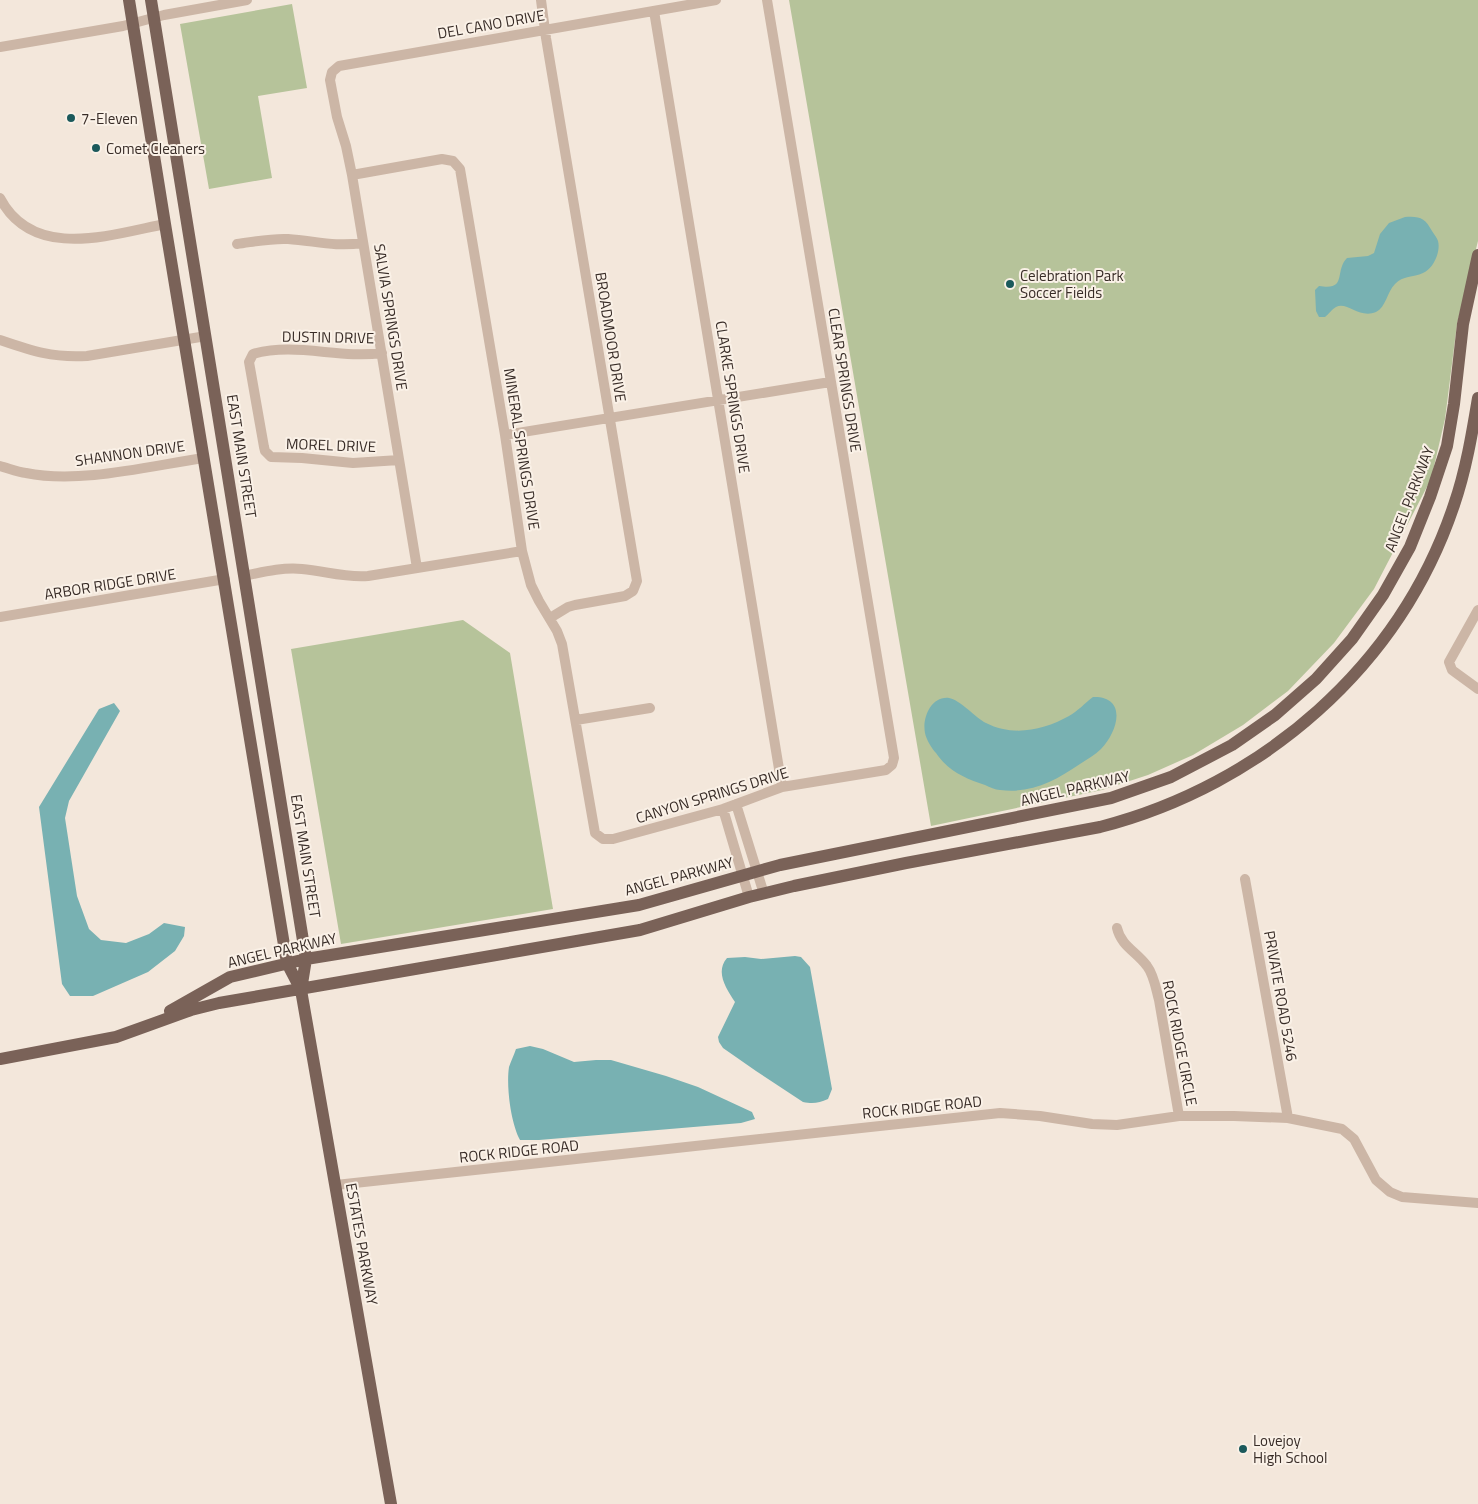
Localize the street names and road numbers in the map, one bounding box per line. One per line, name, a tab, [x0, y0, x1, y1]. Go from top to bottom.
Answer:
street label: DEL CANO DRIVE	[436, 3, 546, 45]
street label: SALVIA SPRINGS DRIVE	[368, 242, 414, 392]
street label: BROADMOOR DRIVE	[589, 270, 633, 404]
street label: CLEAR SPRINGS DRIVE	[822, 306, 868, 454]
street label: CLARKE SPRINGS DRIVE	[710, 319, 756, 475]
street label: DUSTIN DRIVE	[282, 325, 374, 349]
street label: MINERAL SPRINGS DRIVE	[498, 366, 546, 532]
street label: EAST MAIN STREET	[221, 393, 263, 520]
street label: MOREL DRIVE	[286, 432, 376, 458]
street label: SHANNON DRIVE	[74, 434, 186, 472]
street label: ANGEL PARKWAY	[1378, 443, 1440, 555]
street label: ARBOR RIDGE DRIVE	[43, 562, 177, 606]
street label: CANYON SPRINGS DRIVE	[633, 761, 791, 829]
street label: ANGEL PARKWAY	[1018, 764, 1132, 812]
street label: EAST MAIN STREET	[285, 793, 327, 920]
street label: ANGEL PARKWAY	[622, 850, 736, 902]
street label: ANGEL PARKWAY	[225, 926, 339, 974]
street label: PRIVATE ROAD 5246	[1258, 929, 1304, 1063]
street label: ROCK RIDGE CIRCLE	[1157, 978, 1203, 1108]
street label: ROCK RIDGE ROAD	[861, 1089, 983, 1125]
street label: ROCK RIDGE ROAD	[458, 1133, 580, 1169]
street label: ESTATES PARKWAY	[340, 1181, 384, 1307]

